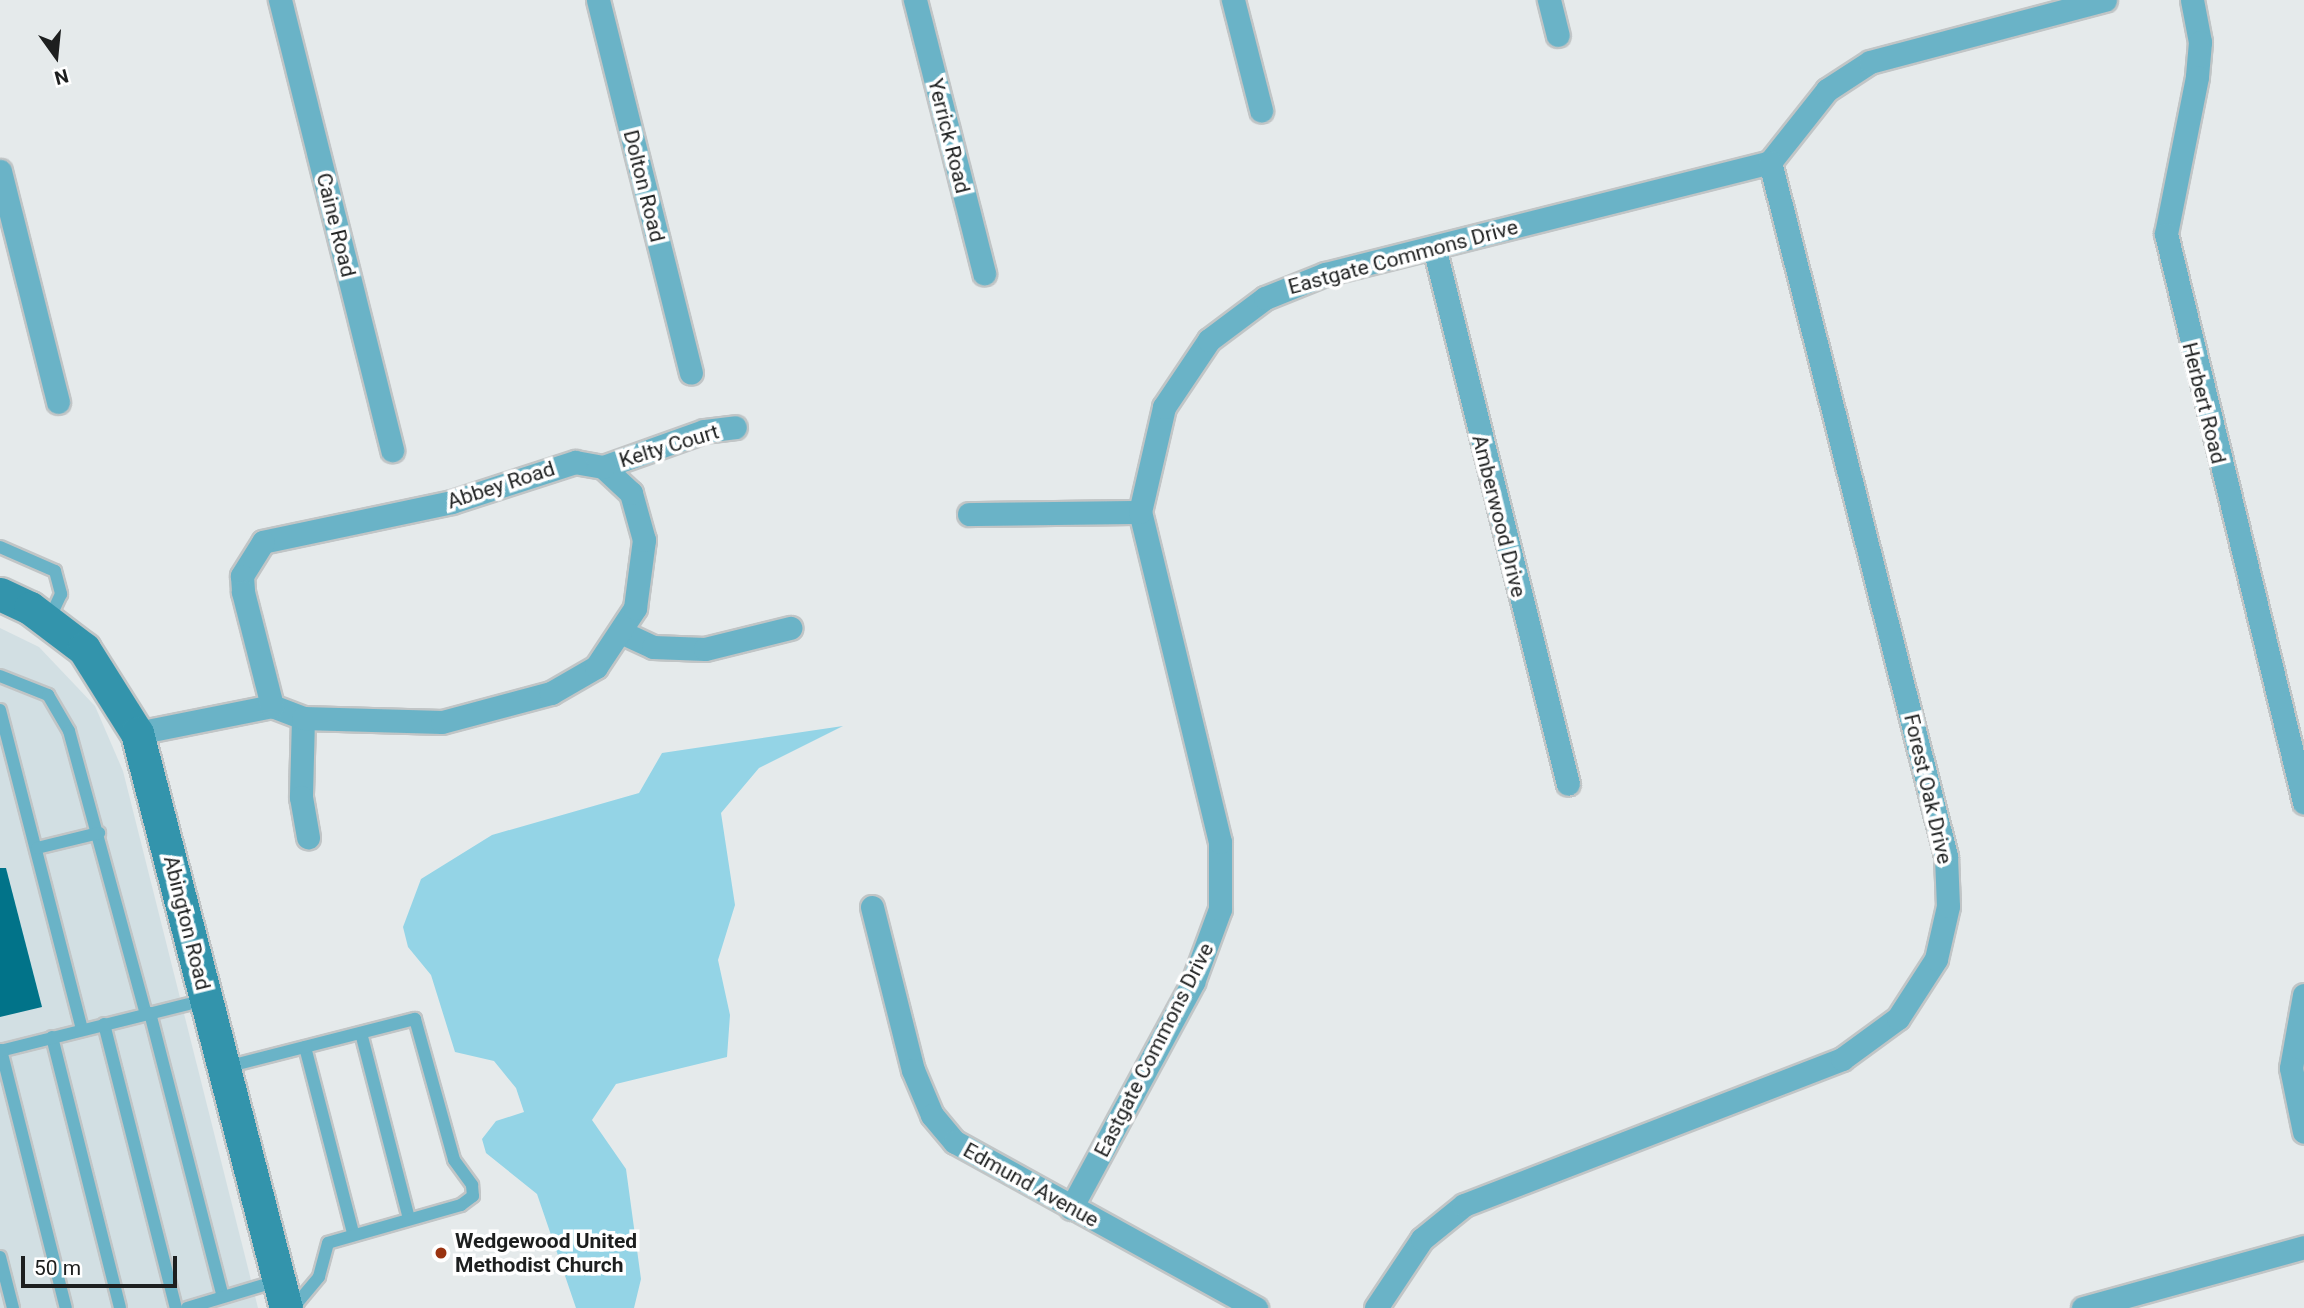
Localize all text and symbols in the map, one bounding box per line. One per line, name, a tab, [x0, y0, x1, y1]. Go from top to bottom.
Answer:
north arrow	[21, 21, 91, 91]
text: N	[52, 64, 71, 90]
street label: Yerrick Road	[923, 76, 975, 196]
street label: Dolton Road	[618, 127, 670, 245]
street label: Caine Road	[311, 170, 361, 280]
street label: Eastgate Commons Drive	[1285, 214, 1521, 300]
street label: Herbert Road	[2177, 340, 2231, 466]
street label: Kelty Court	[616, 419, 722, 473]
street label: Amberwood Drive	[1467, 432, 1531, 600]
street label: Abbey Road	[444, 456, 558, 514]
street label: Forest Oak Drive	[1898, 712, 1958, 866]
street label: Abington Road	[158, 853, 216, 993]
street label: Eastgate Commons Drive	[1089, 939, 1219, 1161]
street label: Edmund Avenue	[959, 1137, 1103, 1233]
place label: Wedgewood United Methodist Church	[455, 1228, 637, 1278]
scale bar	[24, 1242, 180, 1286]
marker: Wedgewood United Methodist Church	[433, 1245, 449, 1261]
text: 50 m	[34, 1256, 81, 1280]

